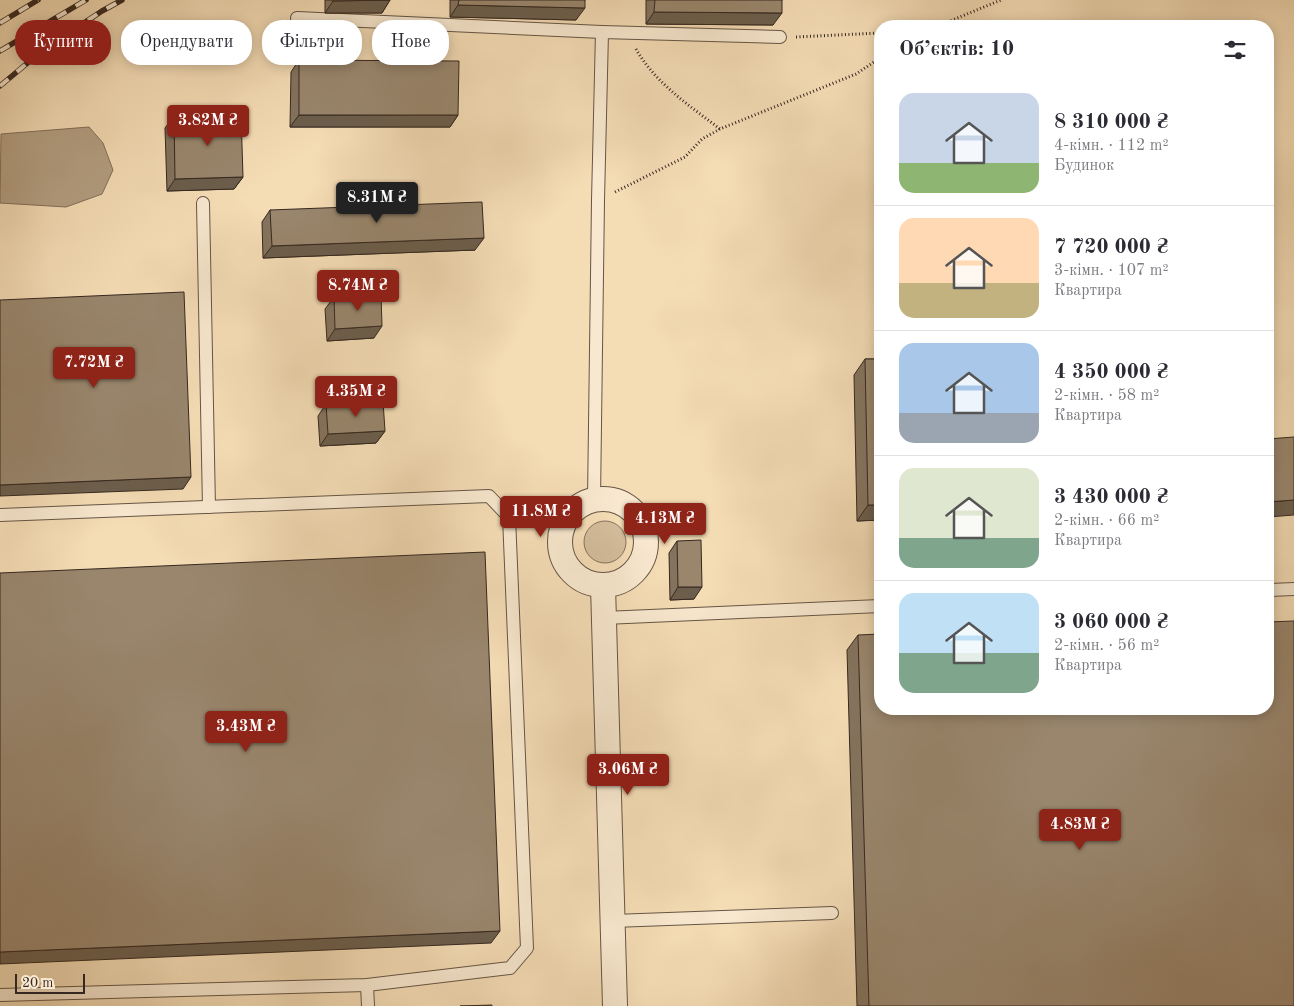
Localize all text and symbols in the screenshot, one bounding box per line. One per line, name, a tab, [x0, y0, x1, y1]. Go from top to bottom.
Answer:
chip: Купити	[15, 20, 111, 65]
chip: Орендувати	[121, 20, 252, 65]
chip: Фільтри	[262, 20, 362, 65]
chip: Нове	[372, 20, 449, 65]
icon: filters	[1221, 36, 1249, 64]
text: Об’єктів: 10	[899, 39, 1014, 60]
pin: 3.82M ₴	[162, 104, 254, 147]
text: 8 310 000 ₴	[1054, 112, 1168, 133]
text: 3.82M ₴	[178, 113, 238, 129]
icon: home	[939, 113, 999, 173]
text: 4-кімн. · 112 m²	[1054, 138, 1169, 154]
text: Будинок	[1054, 158, 1114, 174]
pin: 8.31M ₴	[331, 182, 423, 224]
text: 8.31M ₴	[347, 190, 407, 206]
text: 7 720 000 ₴	[1054, 237, 1168, 258]
icon: home	[939, 238, 999, 298]
text: 3-кімн. · 107 m²	[1054, 263, 1169, 279]
pin: 8.74M ₴	[312, 270, 404, 312]
text: 8.74M ₴	[328, 278, 388, 294]
text: Квартира	[1054, 283, 1122, 299]
pin: 7.72M ₴	[48, 346, 140, 389]
text: 7.72M ₴	[64, 355, 124, 371]
text: 4 350 000 ₴	[1054, 362, 1168, 383]
icon: home	[939, 363, 999, 423]
pin: 4.35M ₴	[310, 376, 402, 418]
text: 4.35M ₴	[326, 384, 386, 400]
text: 2-кімн. · 58 m²	[1054, 388, 1159, 404]
text: Квартира	[1054, 408, 1122, 424]
text: 3 430 000 ₴	[1054, 487, 1168, 508]
icon: home	[939, 488, 999, 548]
pin: 11.8M ₴	[495, 496, 587, 538]
pin: 4.13M ₴	[619, 502, 711, 545]
text: 11.8M ₴	[511, 504, 571, 520]
text: 4.13M ₴	[635, 511, 695, 527]
text: 2-кімн. · 66 m²	[1054, 513, 1159, 529]
text: Квартира	[1054, 533, 1122, 549]
text: 3 060 000 ₴	[1054, 612, 1168, 633]
icon: home	[939, 613, 999, 673]
text: 2-кімн. · 56 m²	[1054, 638, 1159, 654]
text: Квартира	[1054, 658, 1122, 674]
pin: 3.43M ₴	[200, 710, 292, 753]
text: 3.43M ₴	[216, 719, 276, 735]
pin: 3.06M ₴	[582, 754, 674, 796]
text: 3.06M ₴	[598, 762, 658, 778]
pin: 4.83M ₴	[1034, 808, 1126, 851]
text: 4.83M ₴	[1050, 817, 1110, 833]
scale bar	[15, 971, 85, 994]
text: 20 m	[22, 976, 53, 990]

